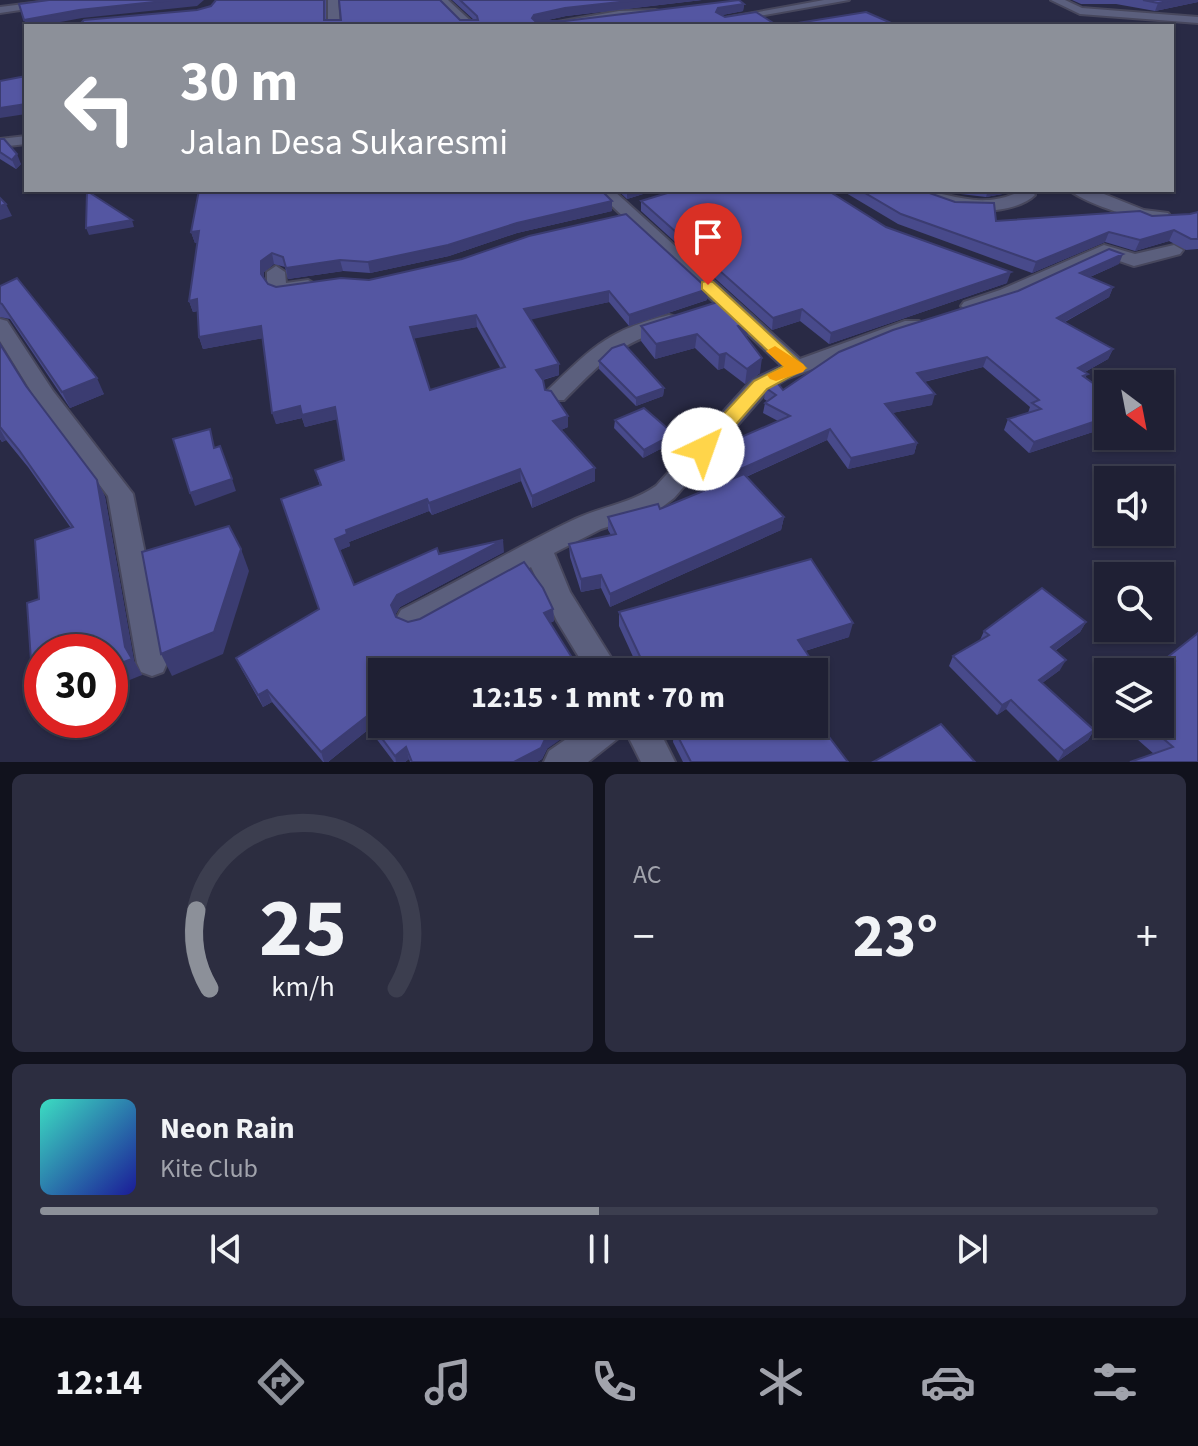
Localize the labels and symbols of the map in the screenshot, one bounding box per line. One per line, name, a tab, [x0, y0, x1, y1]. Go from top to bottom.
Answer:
pin	[674, 203, 742, 285]
north arrow	[1094, 370, 1174, 450]
position arrow	[661, 407, 745, 491]
speed limit sign: 30	[24, 634, 128, 738]

